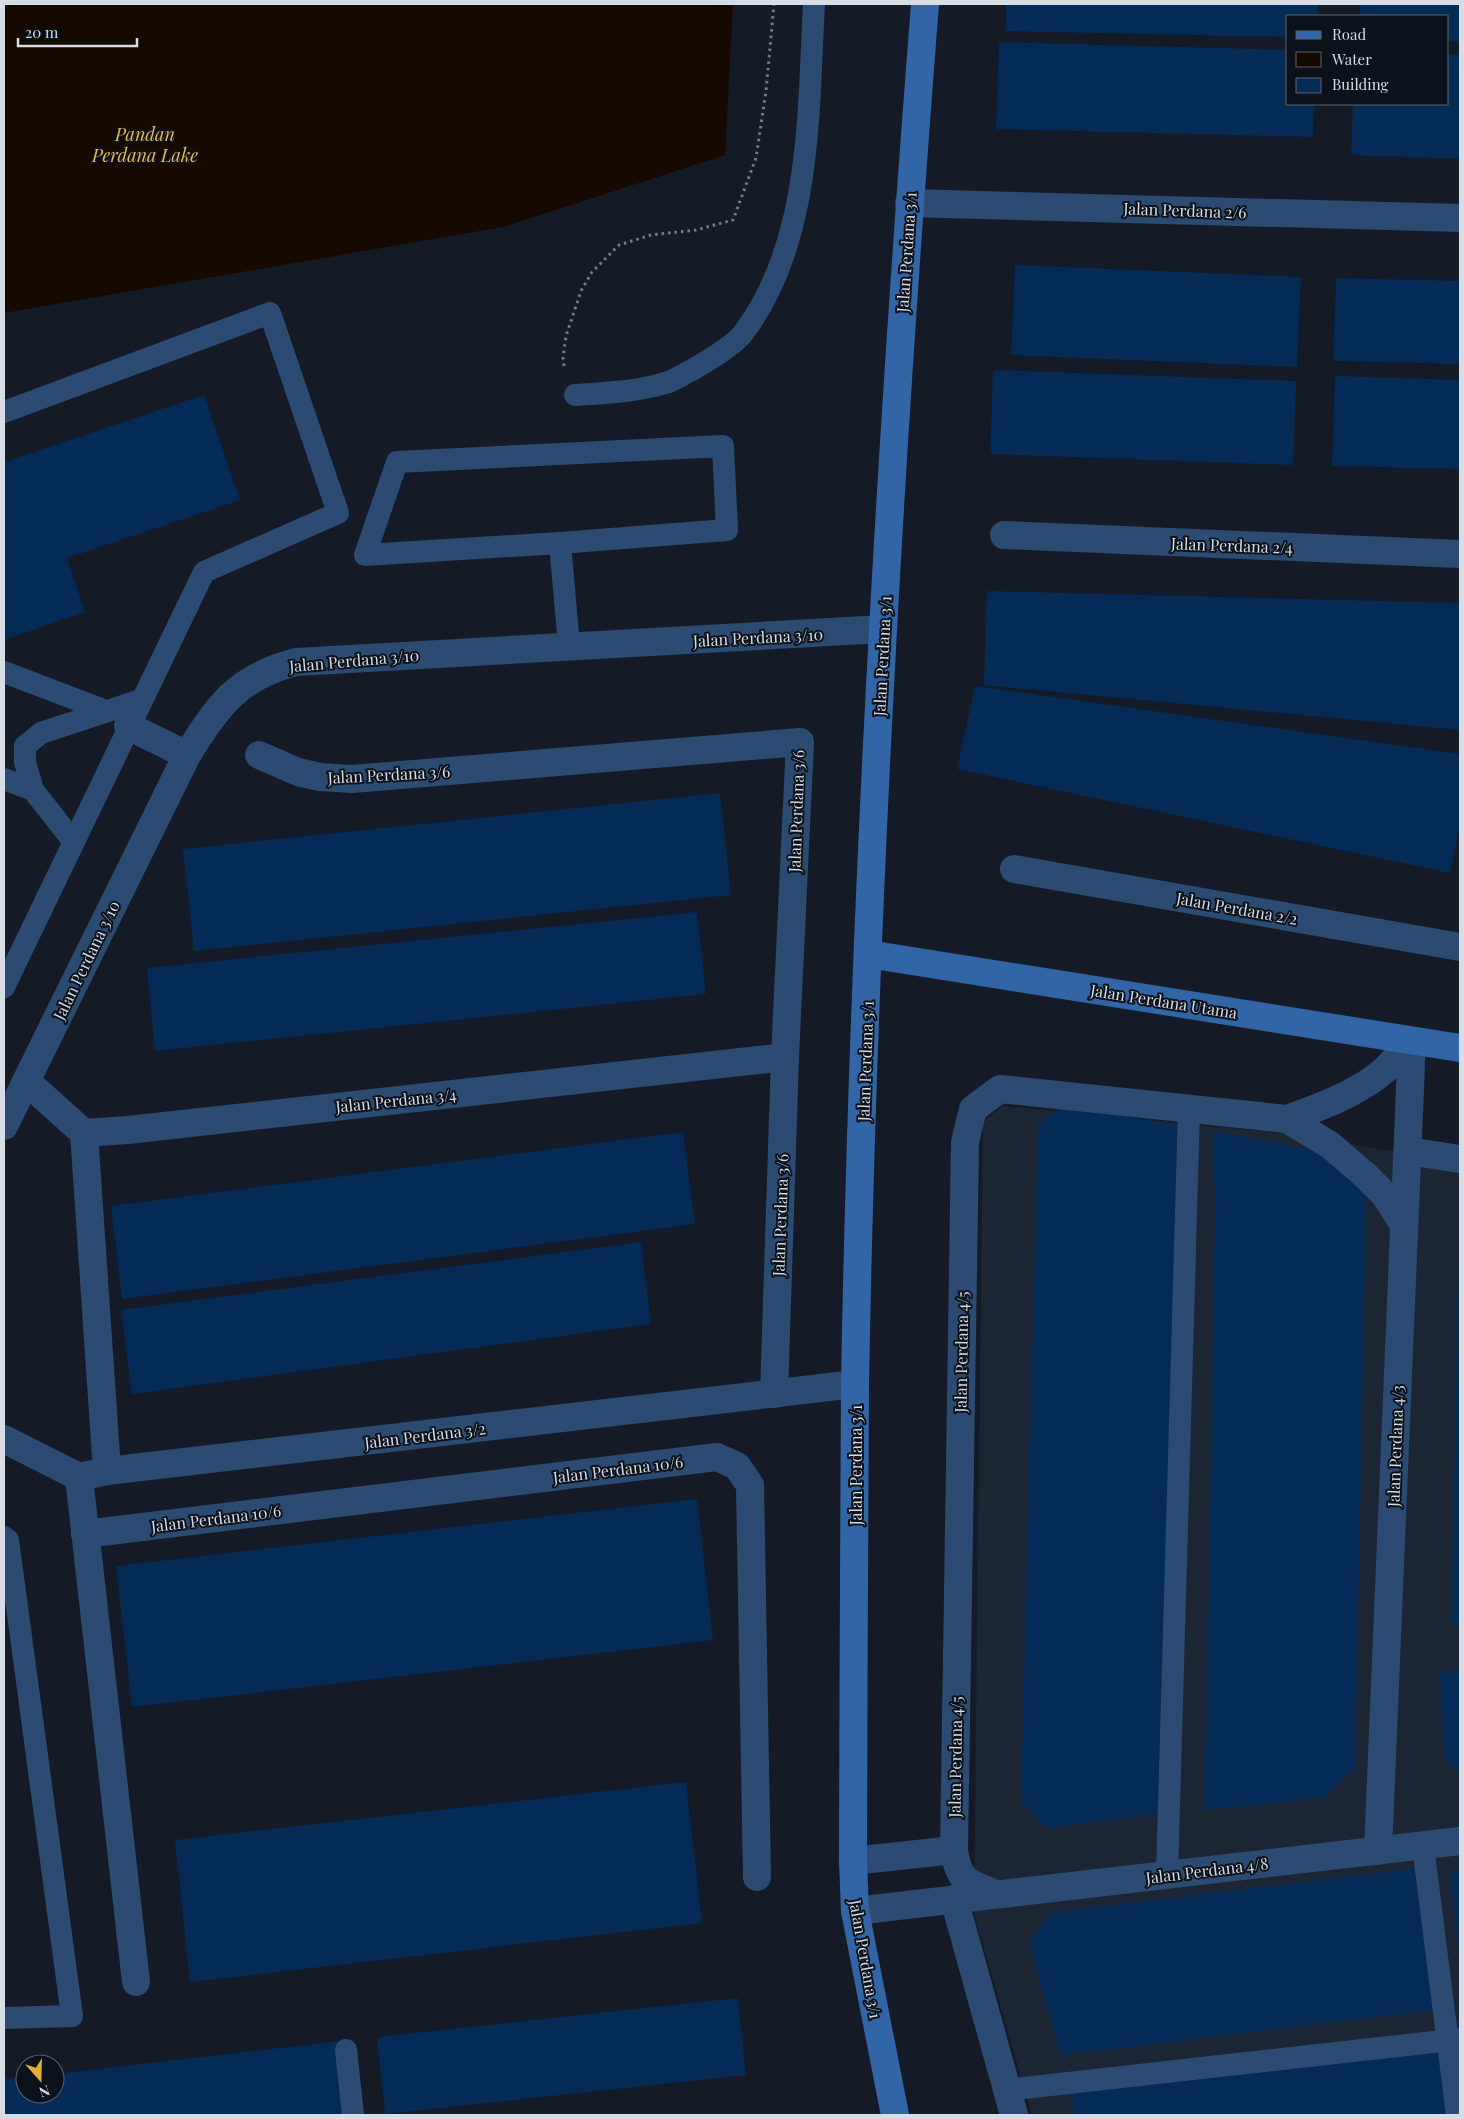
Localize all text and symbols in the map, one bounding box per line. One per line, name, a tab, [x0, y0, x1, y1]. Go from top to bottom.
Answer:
scale bar	[18, 15, 136, 47]
legend	[1286, 15, 1449, 105]
text: 20 m	[25, 22, 59, 42]
text: Road	[1332, 24, 1366, 44]
text: Water	[1331, 49, 1372, 69]
text: Building	[1332, 74, 1389, 94]
water label: Pandan Perdana Lake	[91, 122, 198, 167]
street label: Jalan Perdana 3/1	[891, 191, 921, 314]
street label: Jalan Perdana 2/6	[1122, 197, 1247, 223]
street label: Jalan Perdana 2/4	[1170, 532, 1293, 558]
street label: Jalan Perdana 3/1	[868, 595, 896, 718]
street label: Jalan Perdana 3/10	[691, 623, 824, 651]
street label: Jalan Perdana 3/10	[287, 644, 420, 676]
street label: Jalan Perdana 3/6	[783, 749, 809, 874]
street label: Jalan Perdana 3/6	[326, 760, 451, 788]
street label: Jalan Perdana 2/2	[1174, 887, 1299, 929]
street label: Jalan Perdana 3/10	[48, 897, 124, 1024]
street label: Jalan Perdana Utama	[1088, 979, 1239, 1023]
street label: Jalan Perdana 3/1	[852, 1000, 878, 1123]
street label: Jalan Perdana 3/4	[333, 1083, 458, 1117]
street label: Jalan Perdana 3/6	[767, 1153, 793, 1278]
street label: Jalan Perdana 4/5	[949, 1291, 973, 1414]
street label: Jalan Perdana 4/3	[1382, 1385, 1408, 1508]
street label: Jalan Perdana 3/1	[845, 1405, 866, 1526]
street label: Jalan Perdana 3/2	[362, 1417, 487, 1453]
street label: Jalan Perdana 10/6	[551, 1451, 684, 1488]
street label: Jalan Perdana 10/6	[149, 1500, 282, 1537]
street label: Jalan Perdana 4/5	[943, 1696, 967, 1819]
street label: Jalan Perdana 4/8	[1143, 1852, 1270, 1888]
street label: Jalan Perdana 3/1	[845, 1897, 887, 2020]
north arrow	[15, 2054, 65, 2104]
text: N	[37, 2081, 53, 2102]

